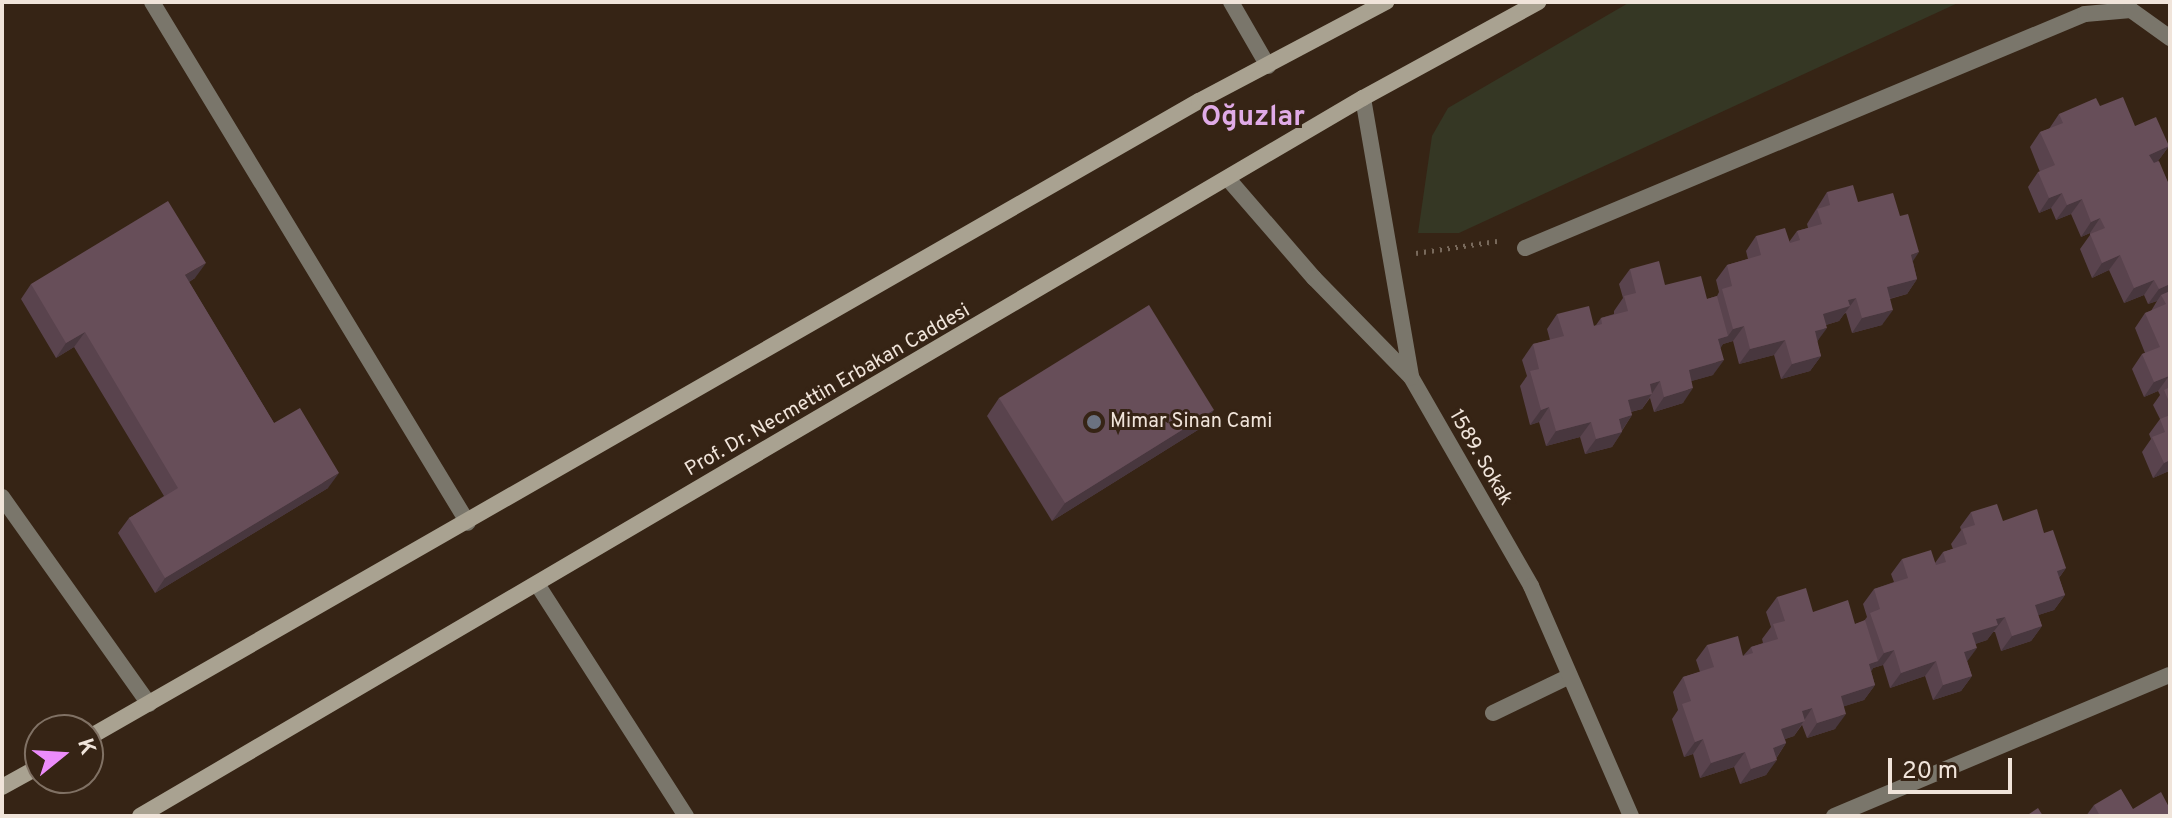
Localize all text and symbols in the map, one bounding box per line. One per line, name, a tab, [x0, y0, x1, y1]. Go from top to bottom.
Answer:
district label: Oğuzlar	[1201, 101, 1305, 135]
street label: Prof. Dr. Necmettin Erbakan Caddesi	[681, 299, 975, 483]
street label: 1589. Sokak	[1443, 406, 1517, 510]
place label: Mimar Sinan Cami	[1110, 410, 1272, 434]
marker: Mimar Sinan Cami	[1085, 413, 1103, 431]
north arrow	[24, 714, 104, 794]
text: K	[70, 735, 101, 759]
scale bar	[1892, 742, 2016, 792]
text: 20 m	[1902, 757, 1958, 787]

